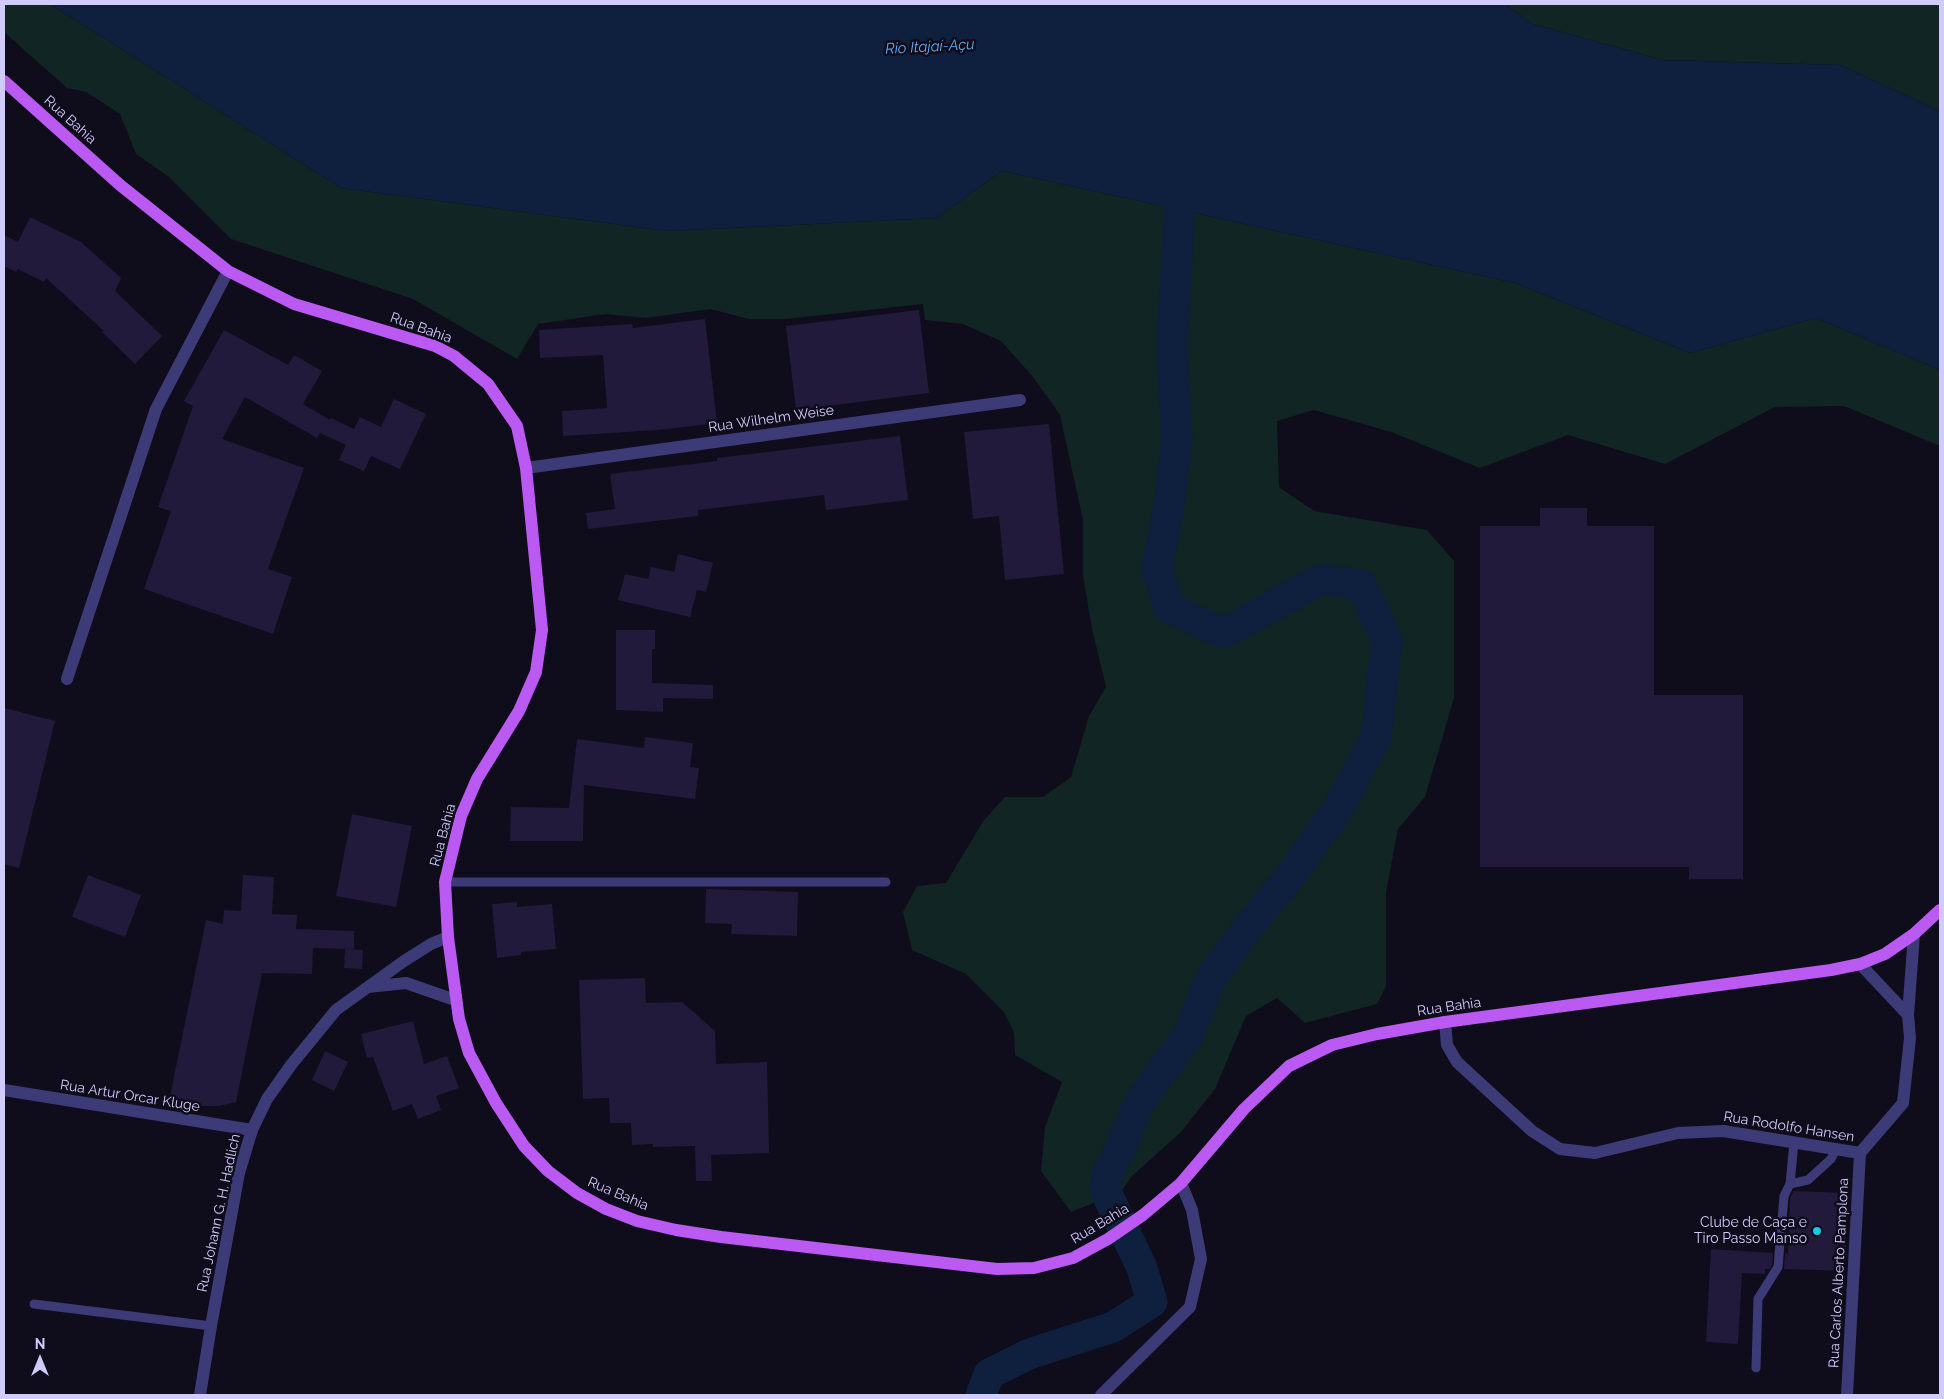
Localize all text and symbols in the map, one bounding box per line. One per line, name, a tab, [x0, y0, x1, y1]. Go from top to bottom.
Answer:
water label: Rio Itajaí-Açu	[885, 36, 975, 58]
street label: Rua Bahia	[40, 92, 100, 148]
street label: Rua Bahia	[388, 309, 454, 347]
street label: Rua Wilhelm Weise	[707, 402, 835, 436]
street label: Rua Bahia	[427, 802, 459, 868]
street label: Rua Bahia	[1416, 994, 1482, 1020]
street label: Rua Artur Orcar Kluge	[59, 1077, 201, 1115]
street label: Rua Rodolfo Hansen	[1722, 1108, 1856, 1146]
street label: Rua Johann G. H. Hadlich	[194, 1132, 244, 1294]
street label: Rua Bahia	[585, 1174, 651, 1214]
street label: Rua Carlos Alberto Pamplona	[1826, 1178, 1852, 1368]
street label: Rua Bahia	[1068, 1200, 1132, 1248]
place label: Clube de Caça e Tiro Passo Manso	[1694, 1215, 1807, 1248]
marker: Clube de Caça e Tiro Passo Manso	[1811, 1225, 1823, 1237]
north arrow	[15, 1334, 65, 1384]
text: N	[35, 1336, 45, 1352]

